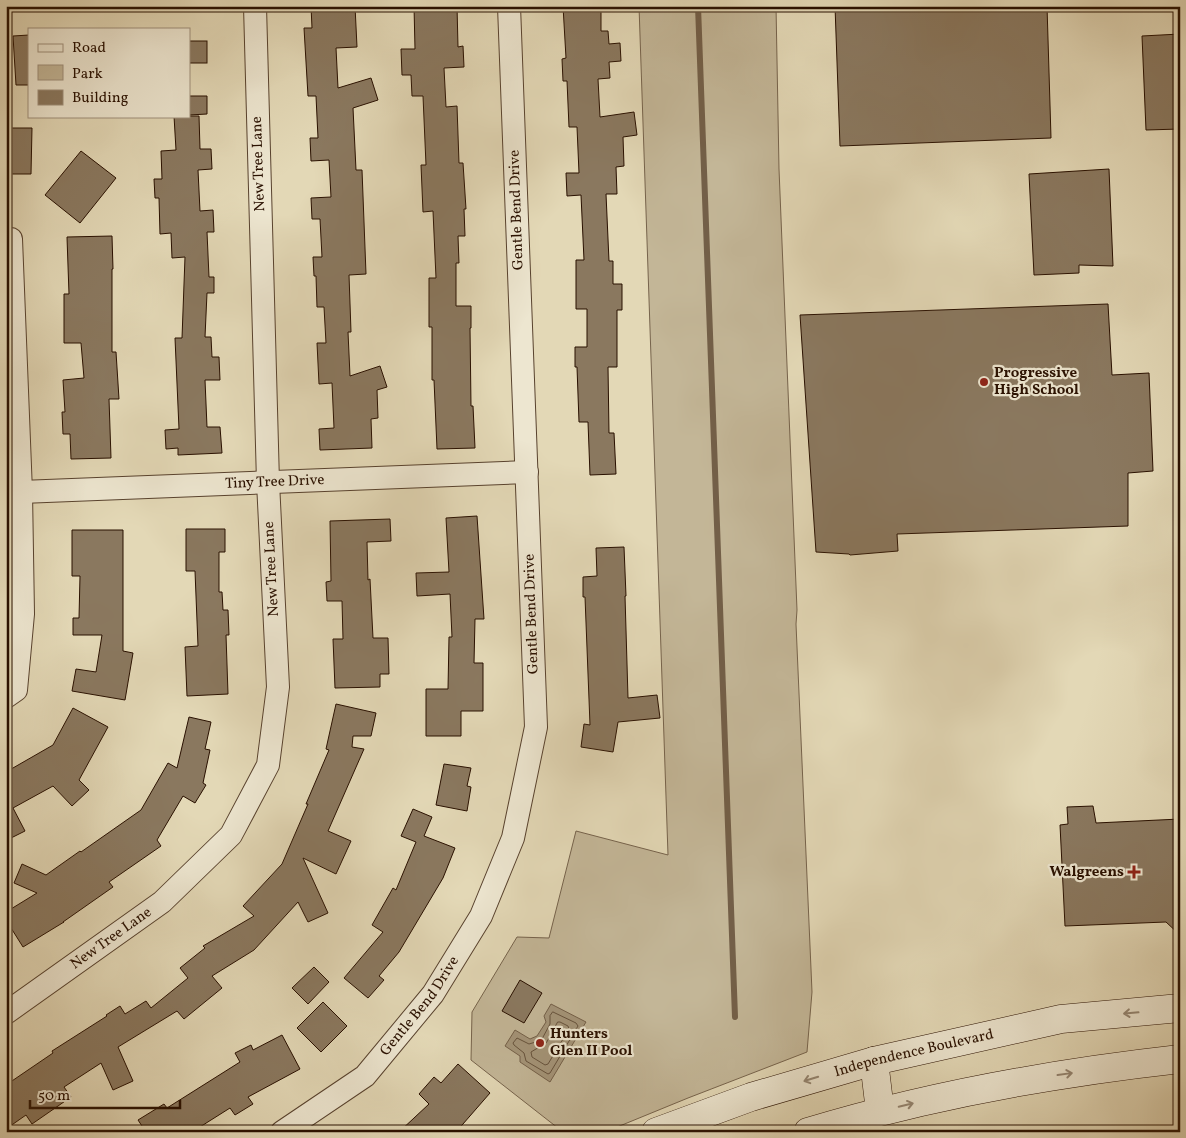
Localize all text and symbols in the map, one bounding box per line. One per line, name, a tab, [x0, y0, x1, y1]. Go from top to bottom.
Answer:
legend	[28, 28, 190, 118]
text: Road	[72, 38, 106, 59]
text: Park	[72, 64, 103, 85]
text: Building	[72, 88, 129, 109]
street label: New Tree Lane	[247, 116, 271, 212]
street label: Gentle Bend Drive	[504, 149, 530, 271]
place label: Progressive High School	[994, 363, 1079, 401]
marker: Progressive High School	[978, 376, 990, 388]
street label: Tiny Tree Drive	[225, 470, 325, 494]
street label: New Tree Lane	[259, 521, 285, 617]
street label: Gentle Bend Drive	[519, 553, 545, 675]
place label: Walgreens	[1049, 862, 1124, 883]
marker: Walgreens	[1128, 866, 1140, 878]
street label: New Tree Lane	[66, 902, 156, 974]
street label: Gentle Bend Drive	[375, 952, 464, 1061]
one-way arrow	[1123, 1008, 1139, 1018]
place label: Hunters Glen II Pool	[550, 1024, 632, 1062]
street label: Independence Boulevard	[832, 1024, 996, 1083]
marker: Hunters Glen II Pool	[534, 1037, 546, 1049]
one-way arrow	[1057, 1069, 1073, 1079]
one-way arrow	[803, 1075, 819, 1085]
scale bar	[30, 1078, 180, 1110]
text: 50 m	[38, 1086, 70, 1107]
one-way arrow	[897, 1100, 913, 1109]

